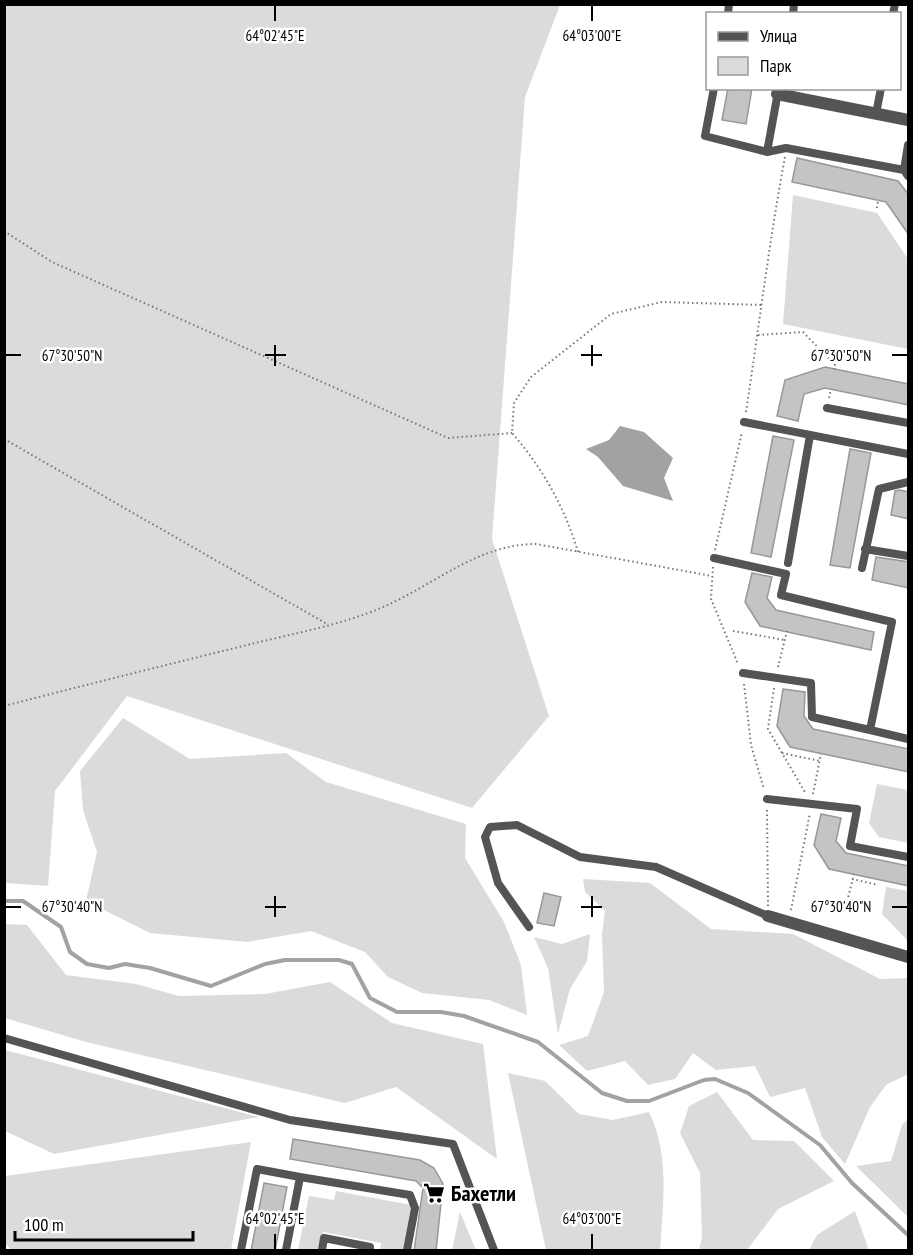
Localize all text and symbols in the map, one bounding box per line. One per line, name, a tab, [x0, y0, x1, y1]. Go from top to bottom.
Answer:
legend	[706, 12, 901, 90]
text: Улица	[760, 24, 797, 47]
text: 64°02'45"E	[245, 26, 305, 45]
text: 64°03'00"E	[562, 26, 622, 45]
text: Парк	[760, 54, 791, 77]
text: 67°30'50"N	[42, 346, 102, 365]
text: 67°30'50"N	[811, 346, 871, 365]
text: 67°30'40"N	[42, 897, 102, 916]
text: 67°30'40"N	[811, 897, 871, 916]
place label: Бахетли	[451, 1179, 516, 1207]
supermarket icon: Бахетли	[422, 1181, 446, 1205]
scale bar	[15, 1204, 194, 1242]
text: 64°02'45"E	[245, 1209, 305, 1228]
text: 64°03'00"E	[562, 1209, 622, 1228]
text: 100 m	[24, 1213, 64, 1236]

